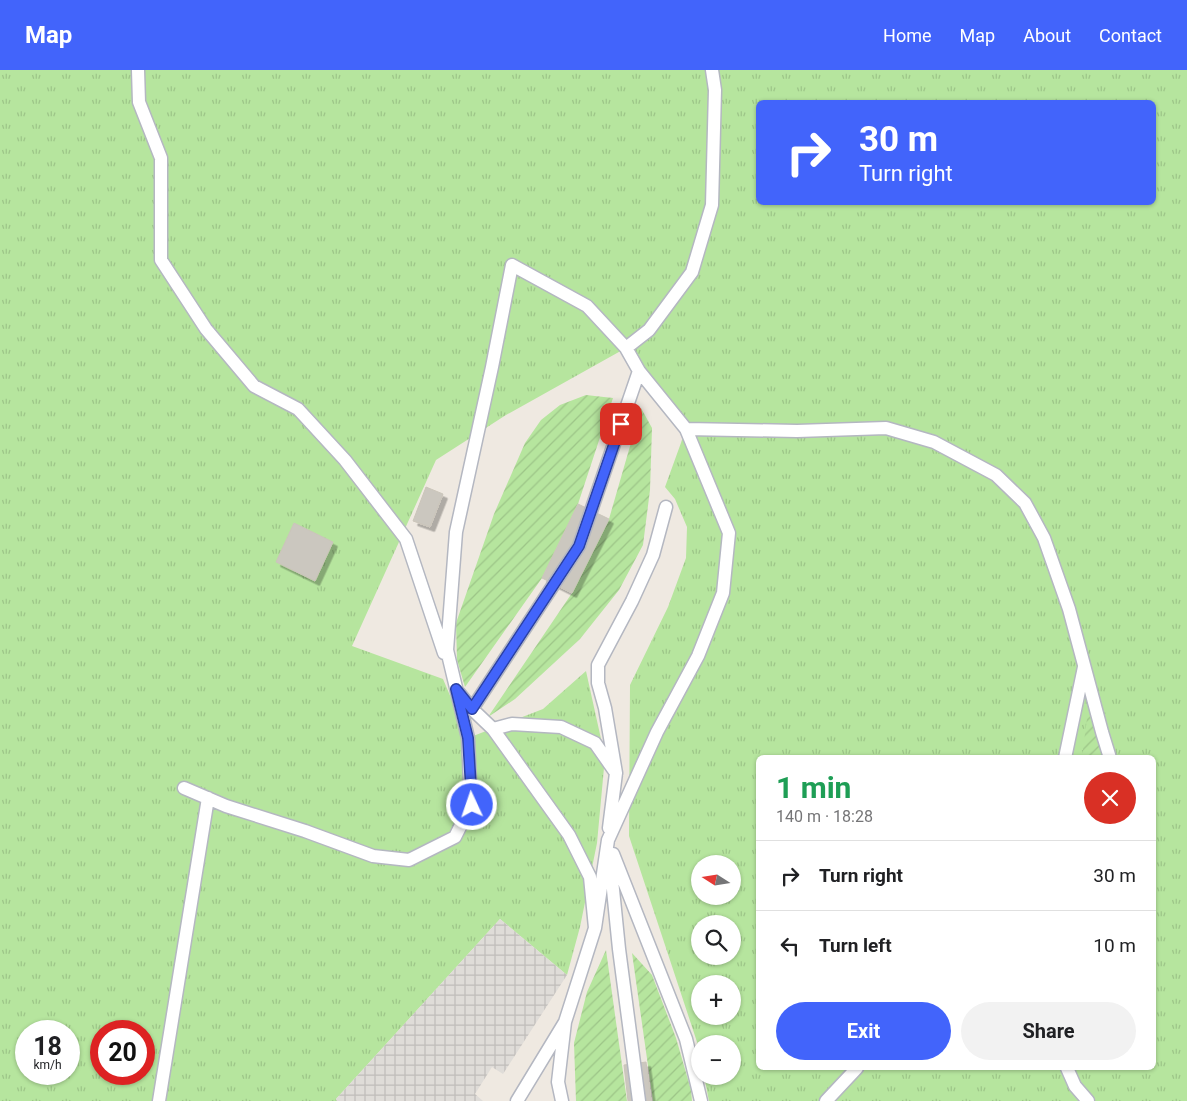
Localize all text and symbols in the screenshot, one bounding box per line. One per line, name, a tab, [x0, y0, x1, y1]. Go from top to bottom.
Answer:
text: Map	[25, 21, 72, 49]
text: Home	[883, 25, 932, 46]
text: Map	[960, 25, 995, 46]
text: About	[1023, 25, 1071, 46]
text: Contact	[1099, 25, 1162, 46]
text: 30 m	[859, 119, 938, 160]
icon: right	[776, 120, 841, 185]
text: Turn right	[859, 161, 953, 186]
pin	[600, 403, 642, 445]
icon: arrive	[607, 410, 635, 438]
text: 1 min	[776, 770, 851, 805]
button: close	[1084, 772, 1136, 824]
position arrow	[445, 778, 497, 830]
text: 140 m · 18:28	[776, 807, 873, 826]
north arrow	[691, 855, 741, 905]
map controls	[691, 855, 741, 1085]
icon: right	[776, 862, 804, 890]
text: Turn right	[819, 864, 903, 887]
text: 30 m	[1093, 864, 1136, 887]
button: search	[691, 915, 741, 965]
icon: left	[776, 932, 804, 960]
text: Turn left	[819, 934, 892, 957]
text: 10 m	[1093, 934, 1136, 957]
button: +	[691, 975, 741, 1025]
button: Exit	[776, 1002, 951, 1060]
button: Share	[961, 1002, 1136, 1060]
speed limit sign: 20	[90, 1020, 155, 1085]
text: 18	[33, 1032, 62, 1061]
button: −	[691, 1035, 741, 1085]
text: km/h	[33, 1058, 62, 1072]

